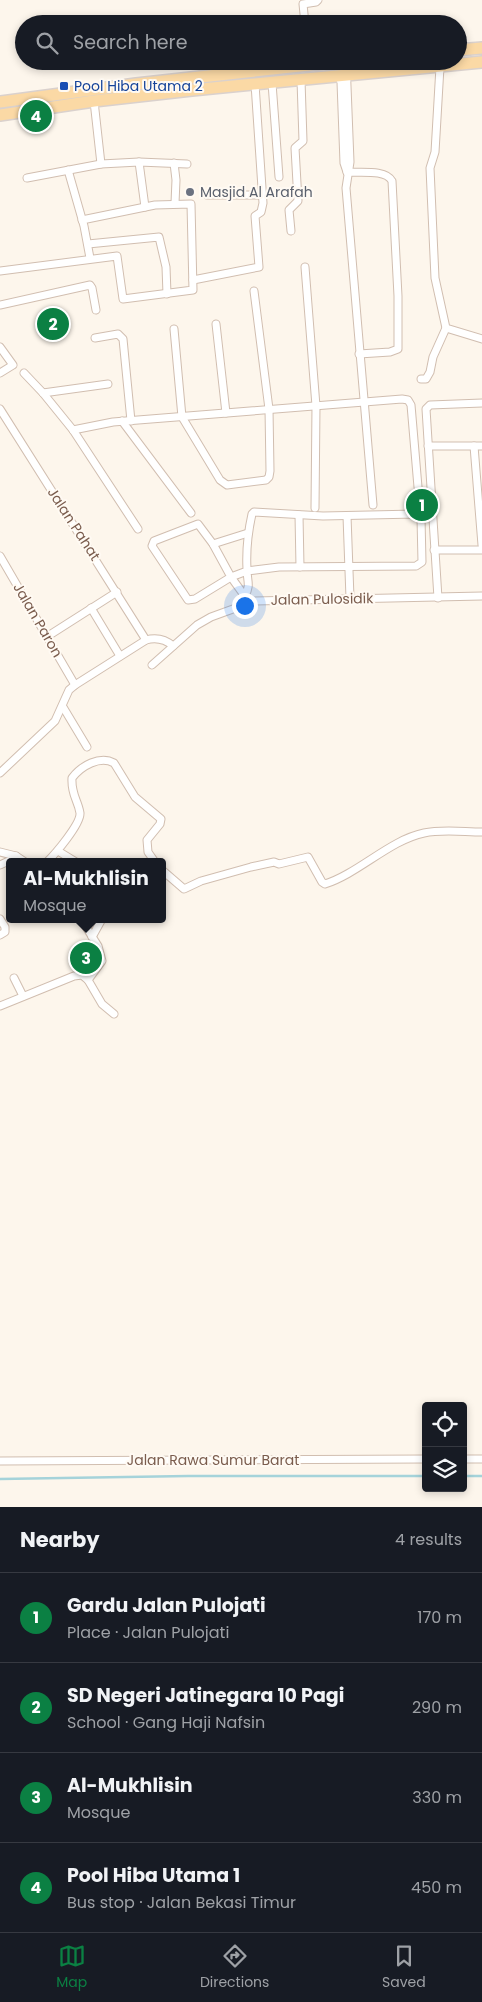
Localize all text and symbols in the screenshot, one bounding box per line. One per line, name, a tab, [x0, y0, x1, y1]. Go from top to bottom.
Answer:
search box	[15, 15, 467, 70]
icon: search	[33, 29, 61, 57]
text: Search here	[73, 29, 187, 56]
place label: Pool Hiba Utama 2	[74, 76, 203, 96]
marker: Pool Hiba Utama 2	[58, 80, 70, 92]
pin: 4	[20, 97, 52, 135]
place label: Masjid Al Arafah	[200, 182, 313, 202]
marker: Masjid Al Arafah	[184, 186, 196, 198]
pin: 2	[37, 305, 69, 343]
street label: Jalan Pahat	[43, 483, 105, 565]
pin: 1	[406, 486, 438, 524]
street label: Jalan Paron	[9, 579, 67, 661]
street label: Jalan Pulosidik	[270, 588, 374, 610]
your location	[232, 593, 258, 619]
popup	[6, 858, 166, 923]
text: Al-Mukhlisin	[23, 865, 149, 892]
text: Mosque	[23, 894, 87, 917]
pin: 3	[70, 939, 102, 977]
map controls	[422, 1402, 467, 1492]
button: locate	[422, 1402, 467, 1447]
button: layers	[422, 1447, 467, 1492]
street label: Jalan Rawa Sumur Barat	[127, 1450, 299, 1470]
text: Nearby	[20, 1525, 100, 1554]
text: 4 results	[395, 1528, 462, 1551]
text: Gardu Jalan Pulojati	[67, 1592, 266, 1619]
text: 1	[33, 1606, 39, 1629]
text: 170 m	[417, 1606, 462, 1629]
text: Place · Jalan Pulojati	[67, 1621, 229, 1644]
text: SD Negeri Jatinegara 10 Pagi	[67, 1682, 344, 1709]
text: 2	[31, 1696, 41, 1719]
text: 290 m	[412, 1696, 462, 1719]
text: School · Gang Haji Nafsin	[67, 1711, 265, 1734]
text: Al-Mukhlisin	[67, 1772, 193, 1799]
text: 3	[31, 1786, 41, 1809]
text: 330 m	[412, 1786, 462, 1809]
text: Mosque	[67, 1801, 130, 1824]
text: Pool Hiba Utama 1	[67, 1862, 240, 1889]
text: 4	[31, 1876, 41, 1899]
text: 450 m	[411, 1876, 462, 1899]
text: Bus stop · Jalan Bekasi Timur	[67, 1891, 296, 1914]
tab: Map	[56, 1942, 87, 1993]
tab: Directions	[200, 1942, 269, 1993]
tab: Saved	[382, 1942, 426, 1993]

